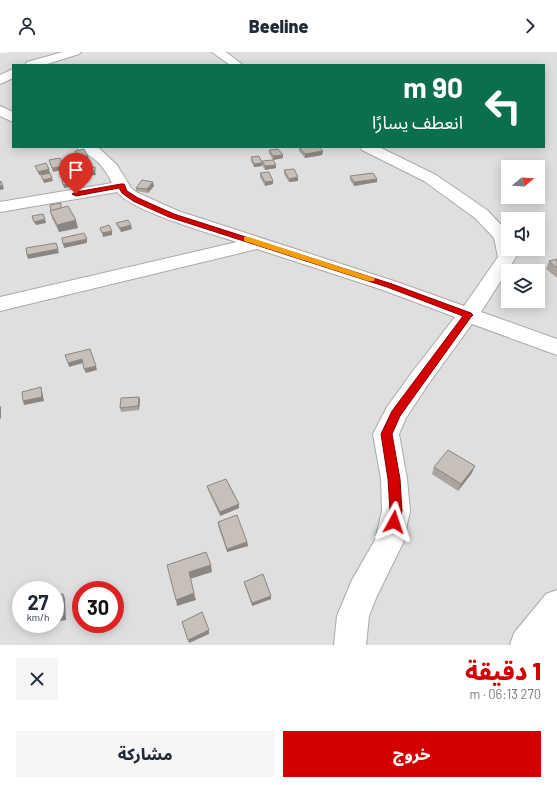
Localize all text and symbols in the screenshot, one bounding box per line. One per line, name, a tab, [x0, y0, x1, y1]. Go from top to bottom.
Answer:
icon: person	[16, 15, 38, 37]
text: Beeline	[249, 15, 308, 37]
icon: forward	[519, 15, 541, 37]
text: 90 m	[403, 70, 463, 104]
icon: left	[477, 80, 529, 132]
text: انعطف يسارًا	[372, 111, 463, 133]
pin	[59, 153, 93, 194]
icon: arrive	[65, 159, 87, 181]
north arrow	[501, 160, 545, 204]
map controls	[501, 160, 545, 308]
button: sound	[501, 212, 545, 256]
button: layers	[501, 264, 545, 308]
position arrow	[373, 501, 415, 543]
speed limit sign: 30	[72, 581, 124, 633]
text: 27	[27, 590, 49, 614]
text: km/h	[27, 611, 49, 623]
text: 1 دقيقة	[465, 656, 541, 685]
button: close	[16, 658, 58, 700]
text: 270 m · 06:13	[470, 686, 541, 702]
button: مشاركة	[16, 731, 275, 777]
button: خروج	[283, 731, 541, 777]

